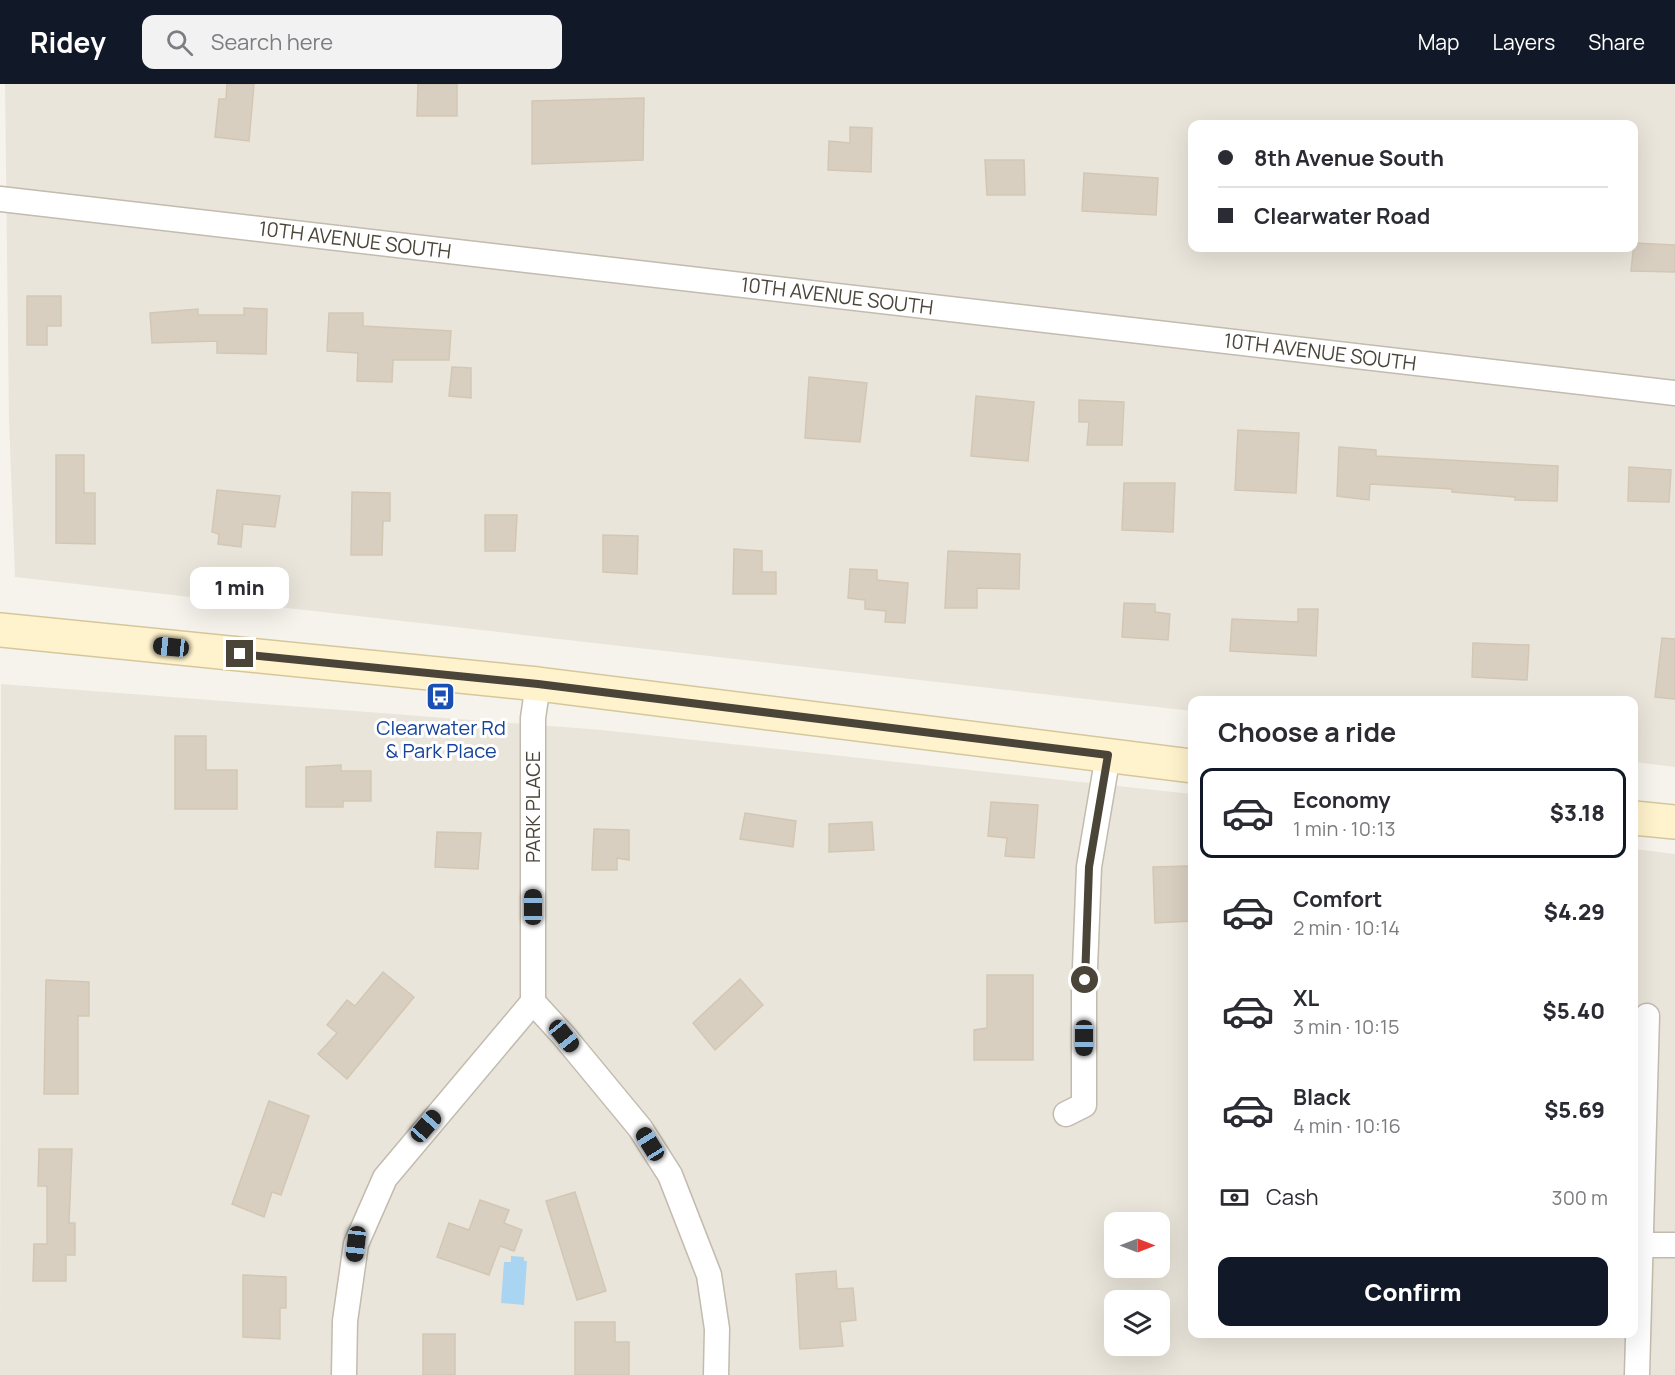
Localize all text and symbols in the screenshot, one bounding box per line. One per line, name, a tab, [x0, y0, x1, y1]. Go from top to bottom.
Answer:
search box	[142, 15, 562, 69]
text: Ridey	[30, 23, 106, 61]
icon: search	[163, 26, 196, 59]
text: Search here	[211, 27, 333, 57]
text: Map	[1418, 28, 1459, 56]
text: Layers	[1492, 28, 1555, 56]
text: Share	[1588, 28, 1645, 56]
text: 8th Avenue South	[1254, 143, 1444, 173]
text: Clearwater Road	[1254, 201, 1430, 231]
street label: 10TH AVENUE SOUTH	[257, 214, 453, 265]
street label: 10TH AVENUE SOUTH	[739, 270, 935, 321]
street label: 10TH AVENUE SOUTH	[1222, 326, 1418, 377]
callout: 1 min	[190, 567, 290, 609]
text: 1 min	[214, 574, 265, 601]
car	[152, 636, 190, 658]
route end	[226, 640, 253, 667]
bus stop icon: Clearwater Rd & Park Place	[425, 681, 457, 713]
text: Choose a ride	[1218, 713, 1396, 750]
place label: Clearwater Rd & Park Place	[376, 714, 506, 764]
street label: PARK PLACE	[519, 751, 546, 863]
text: Economy	[1293, 785, 1391, 815]
icon: car	[1221, 786, 1275, 840]
text: $3.18	[1550, 798, 1605, 828]
text: 1 min · 10:13	[1293, 815, 1396, 842]
text: Comfort	[1293, 884, 1382, 914]
icon: car	[1221, 885, 1275, 939]
car	[524, 889, 542, 925]
text: $4.29	[1544, 897, 1605, 927]
text: 2 min · 10:14	[1293, 914, 1400, 941]
route start	[1071, 966, 1098, 993]
text: XL	[1293, 983, 1319, 1013]
icon: car	[1221, 984, 1275, 1038]
text: $5.40	[1543, 996, 1605, 1026]
text: 3 min · 10:15	[1293, 1013, 1399, 1040]
car	[546, 1016, 582, 1056]
car	[1075, 1020, 1093, 1056]
text: Black	[1293, 1082, 1350, 1112]
icon: car	[1221, 1083, 1275, 1137]
text: $5.69	[1544, 1095, 1605, 1125]
car	[407, 1107, 445, 1145]
text: 4 min · 10:16	[1293, 1112, 1401, 1139]
car	[633, 1124, 667, 1164]
icon: cash	[1218, 1181, 1251, 1214]
text: Cash	[1266, 1182, 1319, 1212]
text: 300 m	[1552, 1184, 1608, 1211]
north arrow	[1104, 1212, 1170, 1278]
map controls	[1104, 1212, 1170, 1356]
car	[345, 1225, 367, 1263]
button: Confirm	[1218, 1257, 1608, 1326]
button: layers	[1104, 1290, 1170, 1356]

